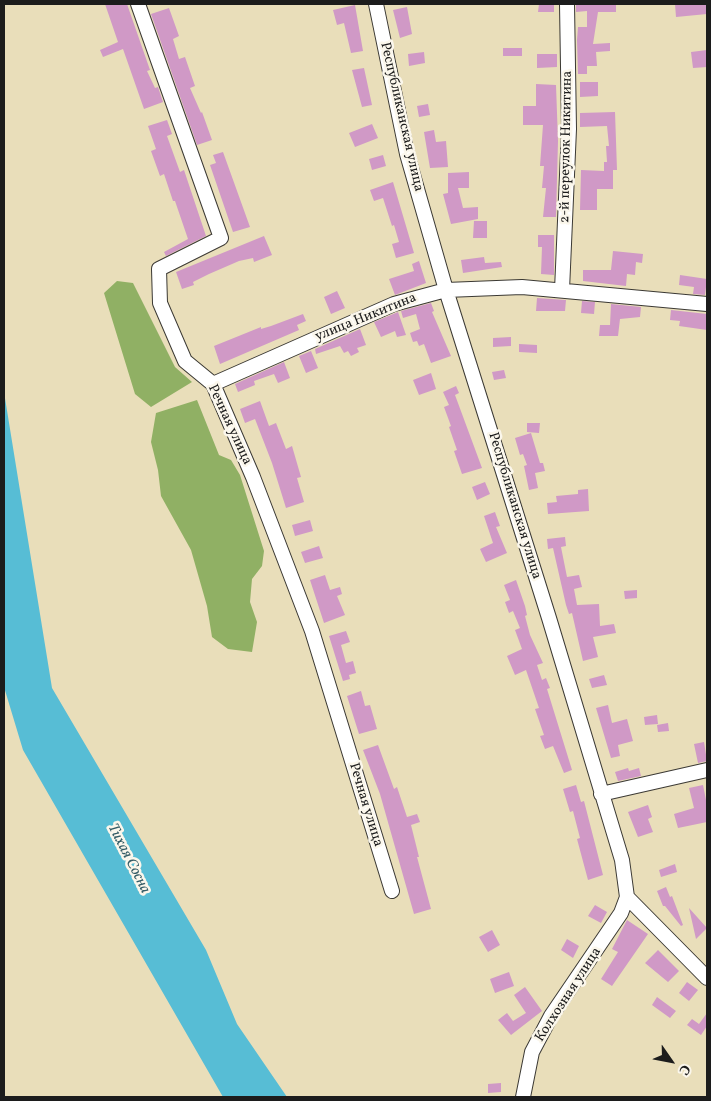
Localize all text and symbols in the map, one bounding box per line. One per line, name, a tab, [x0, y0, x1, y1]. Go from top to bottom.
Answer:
street label: Республиканская улица	[376, 41, 426, 193]
street label: 2-й переулок Никитина	[557, 71, 577, 223]
street label: улица Никитина	[313, 290, 419, 346]
street label: Речная улица	[203, 382, 255, 468]
street label: Республиканская улица	[484, 431, 544, 581]
street label: Речная улица	[344, 761, 386, 849]
water label: Тихая Сосна	[103, 821, 153, 897]
street label: Колхозная улица	[532, 945, 606, 1045]
north arrow	[646, 1036, 696, 1086]
text: С	[674, 1060, 694, 1078]

